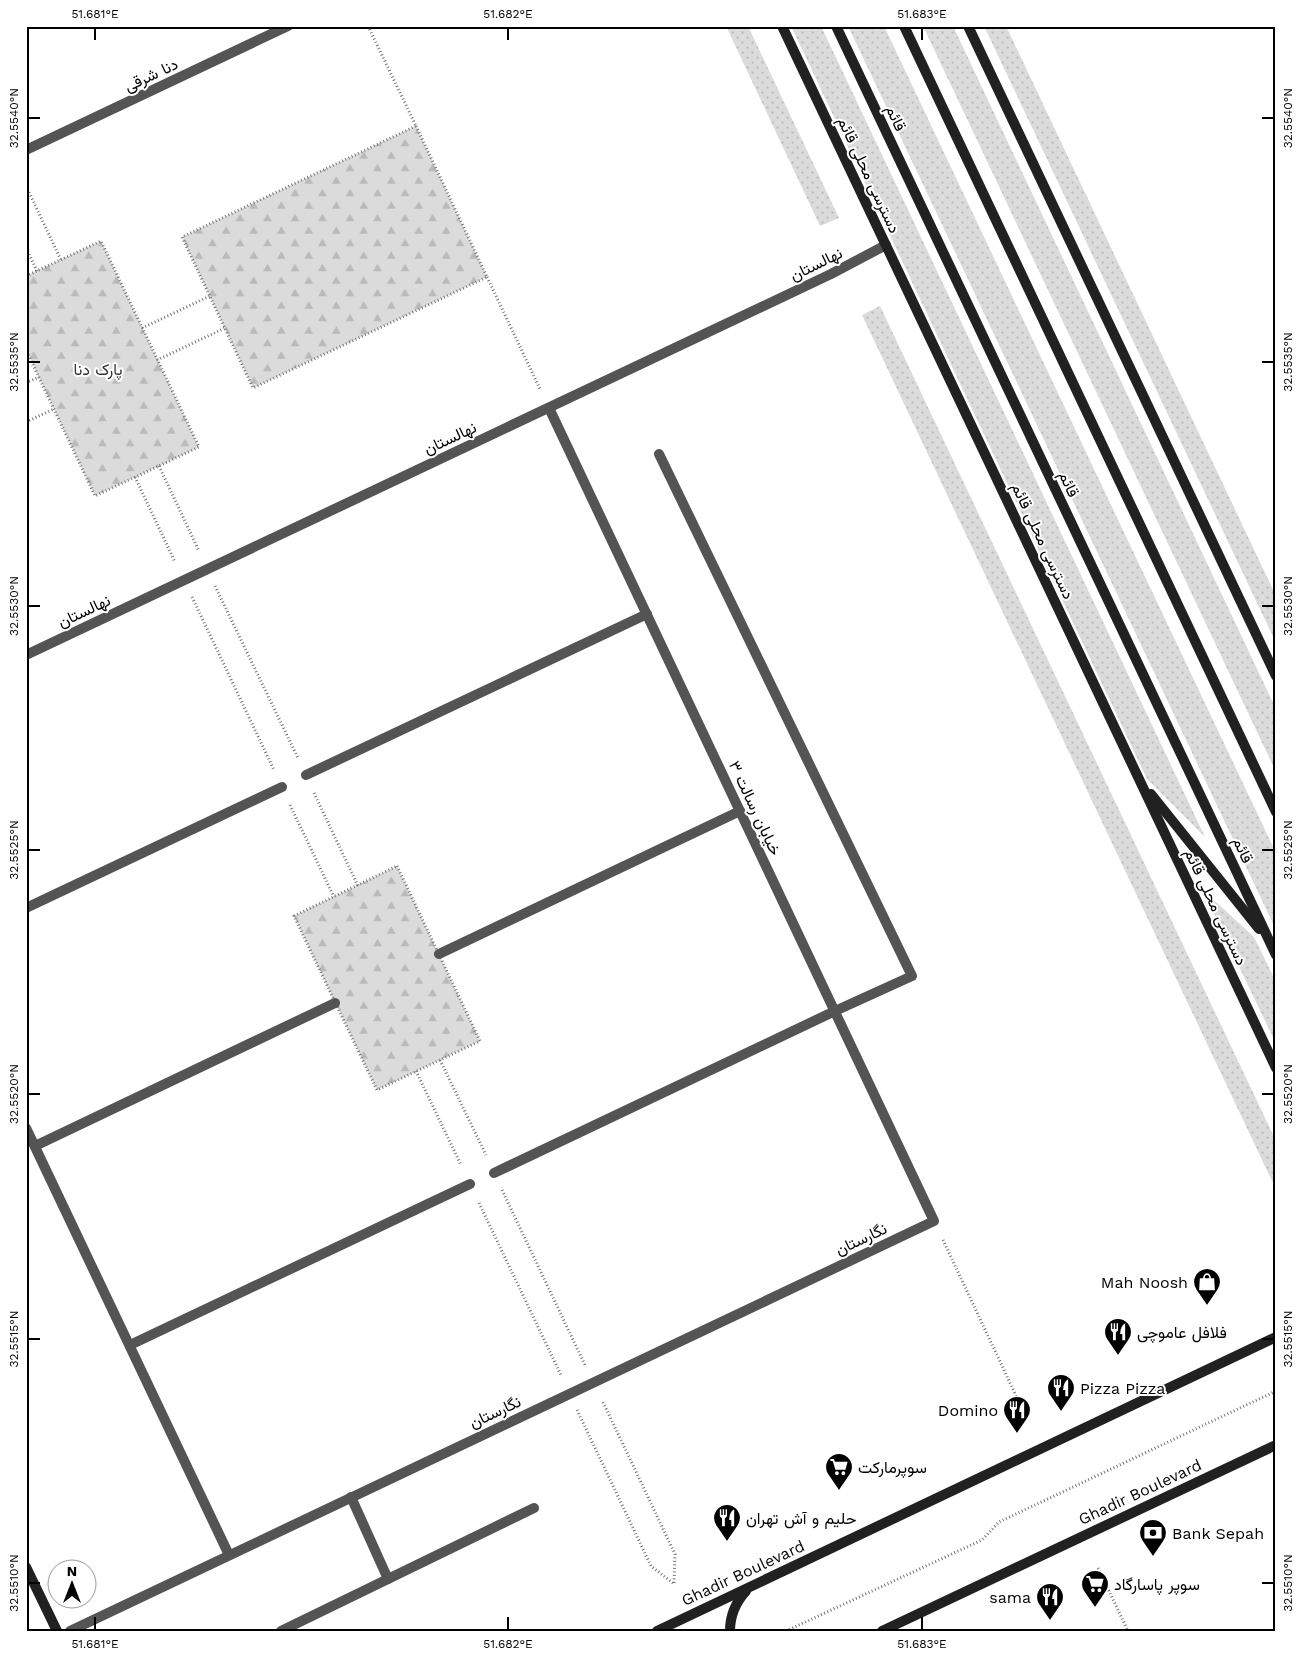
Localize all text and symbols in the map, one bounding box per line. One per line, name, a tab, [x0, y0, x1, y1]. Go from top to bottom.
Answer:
text: 51.681°E	[71, 7, 119, 21]
text: 51.682°E	[483, 7, 533, 21]
text: 51.683°E	[897, 7, 947, 21]
street label: دنا شرقی	[121, 54, 181, 97]
text: 32.5540°N	[7, 88, 21, 148]
text: 32.5540°N	[1281, 88, 1295, 148]
street label: قائم	[881, 102, 910, 134]
street label: دسترسی محلی قائم	[833, 114, 904, 237]
street label: نهالستان	[787, 243, 846, 286]
text: 32.5535°N	[7, 332, 21, 392]
text: 32.5535°N	[1281, 332, 1295, 392]
park label: پارک دنا	[73, 360, 123, 381]
street label: نهالستان	[421, 418, 480, 459]
street label: قائم	[1054, 468, 1083, 500]
street label: دسترسی محلی قائم	[1007, 480, 1078, 603]
text: 32.5530°N	[7, 576, 21, 636]
text: 32.5530°N	[1281, 576, 1295, 636]
street label: نهالستان	[55, 591, 114, 632]
street label: خیابان رسالت ۳	[724, 758, 785, 859]
text: 32.5525°N	[7, 820, 21, 880]
text: 32.5525°N	[1281, 820, 1295, 880]
street label: قائم	[1228, 834, 1257, 866]
street label: دسترسی محلی قائم	[1180, 846, 1251, 969]
text: 32.5520°N	[7, 1064, 21, 1124]
text: 32.5520°N	[1281, 1064, 1295, 1124]
street label: نگارستان	[832, 1219, 890, 1260]
shop icon: Mah Noosh	[1192, 1267, 1222, 1306]
place label: Mah Noosh	[1101, 1273, 1188, 1292]
text: 32.5515°N	[7, 1310, 21, 1368]
text: 32.5515°N	[1281, 1310, 1295, 1368]
restaurant icon: فلافل عاموچی	[1103, 1317, 1133, 1356]
place label: فلافل عاموچی	[1137, 1323, 1227, 1344]
restaurant icon: Pizza Pizza	[1046, 1373, 1076, 1412]
place label: Pizza Pizza	[1080, 1379, 1165, 1398]
street label: نگارستان	[466, 1392, 524, 1433]
restaurant icon: Domino	[1002, 1395, 1032, 1434]
place label: Domino	[938, 1401, 998, 1420]
supermarket icon: سوپرمارکت	[824, 1452, 854, 1491]
street label: Ghadir Boulevard	[1075, 1455, 1205, 1529]
place label: سوپرمارکت	[858, 1458, 927, 1479]
restaurant icon: حلیم و آش تهران	[712, 1503, 742, 1542]
place label: حلیم و آش تهران	[746, 1509, 857, 1529]
bank icon: Bank Sepah	[1138, 1518, 1168, 1557]
place label: Bank Sepah	[1172, 1524, 1264, 1543]
street label: Ghadir Boulevard	[678, 1536, 808, 1610]
text: 32.5510°N	[7, 1554, 21, 1612]
text: 32.5510°N	[1281, 1554, 1295, 1612]
north arrow	[48, 1560, 98, 1610]
text: N	[67, 1563, 77, 1579]
supermarket icon: سوپر پاسارگاد	[1080, 1569, 1110, 1608]
place label: سوپر پاسارگاد	[1114, 1575, 1200, 1596]
restaurant icon: sama	[1035, 1582, 1065, 1621]
place label: sama	[989, 1588, 1031, 1607]
text: 51.681°E	[71, 1637, 119, 1651]
text: 51.682°E	[483, 1637, 533, 1651]
text: 51.683°E	[897, 1637, 947, 1651]

